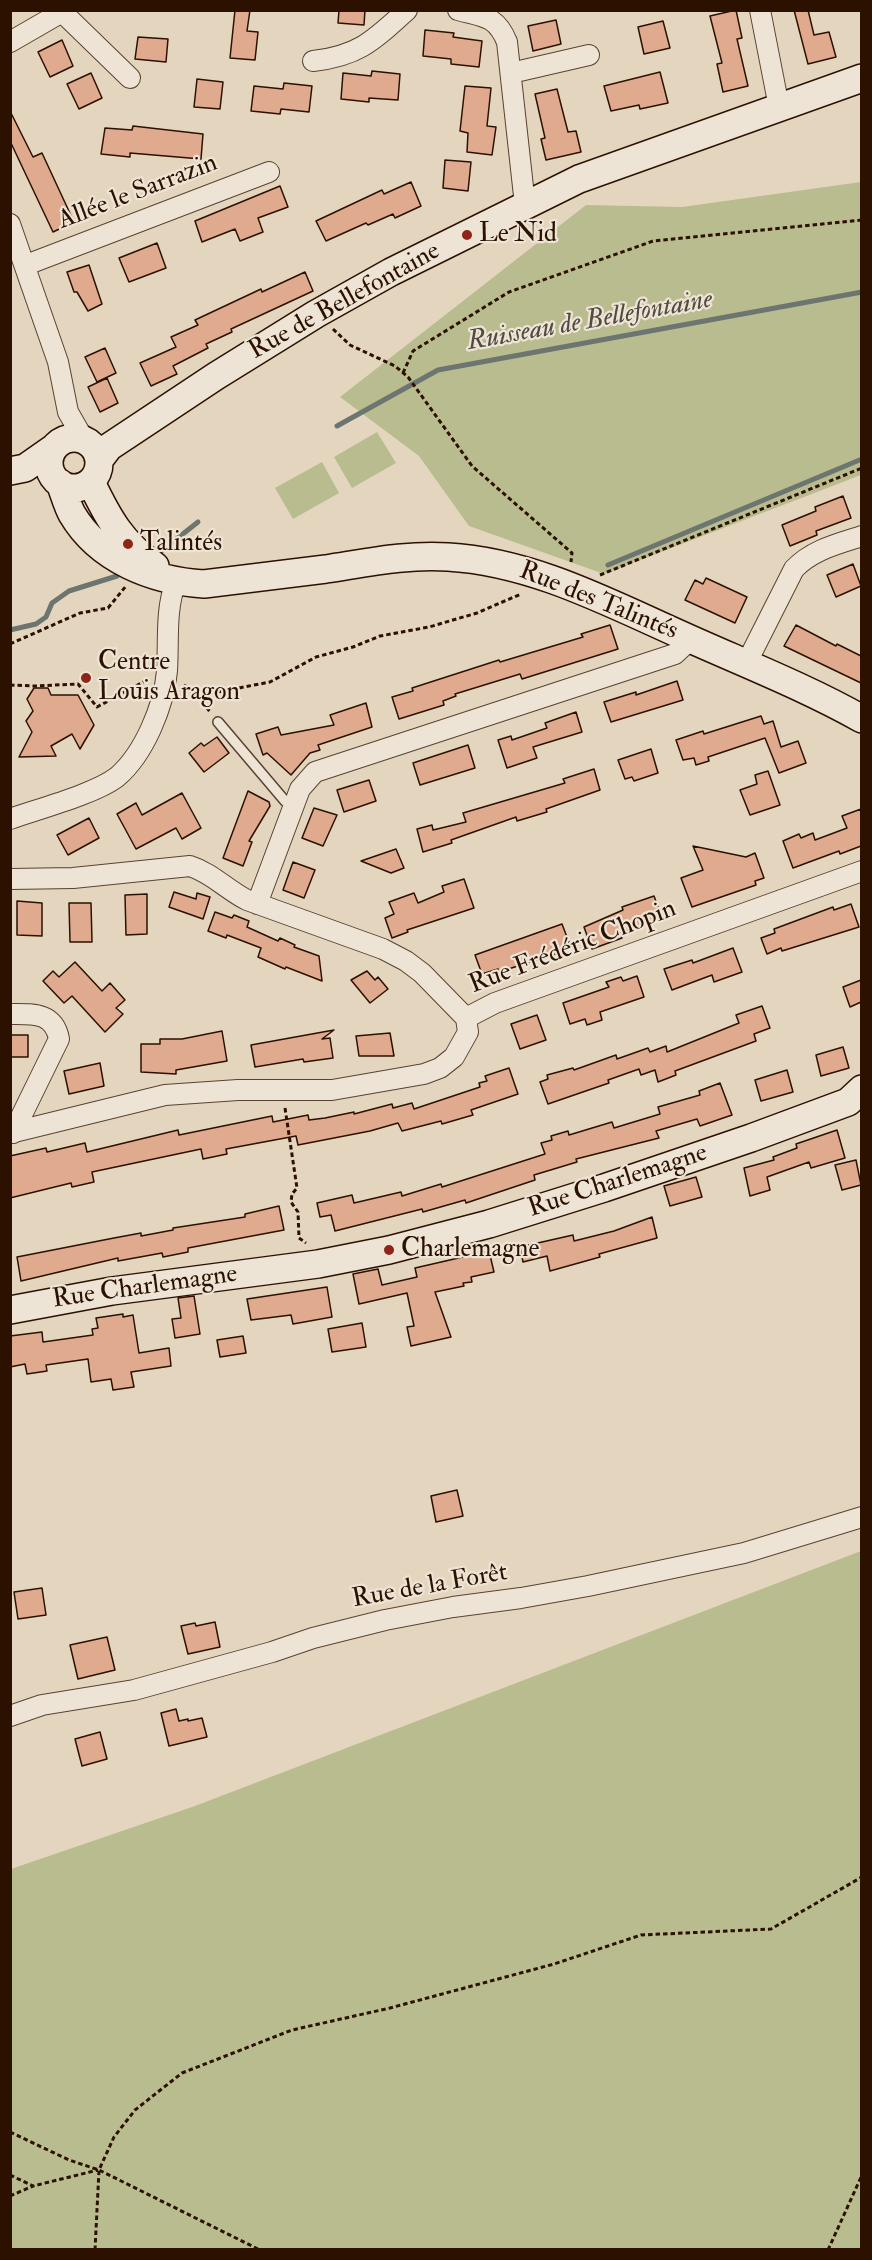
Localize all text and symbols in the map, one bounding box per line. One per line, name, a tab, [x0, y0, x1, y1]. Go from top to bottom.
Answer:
street label: Allée le Sarrazin	[54, 148, 222, 238]
place label: Le Nid	[479, 219, 557, 251]
marker: Le Nid	[460, 228, 474, 242]
street label: Rue de Bellefontaine	[244, 237, 446, 367]
water label: Ruisseau de Bellefontaine	[465, 284, 715, 360]
place label: Talintés	[140, 528, 222, 560]
marker: Talintés	[121, 537, 135, 551]
street label: Rue des Talintés	[514, 556, 682, 648]
place label: Centre Louis Aragon	[98, 647, 240, 708]
marker: Centre Louis Aragon	[79, 671, 93, 685]
street label: Rue Frédéric Chopin	[465, 894, 681, 1002]
street label: Rue Charlemagne	[525, 1138, 711, 1226]
place label: Charlemagne	[401, 1234, 539, 1266]
marker: Charlemagne	[382, 1243, 396, 1257]
street label: Rue Charlemagne	[51, 1260, 239, 1316]
street label: Rue de la Forêt	[350, 1558, 510, 1616]

